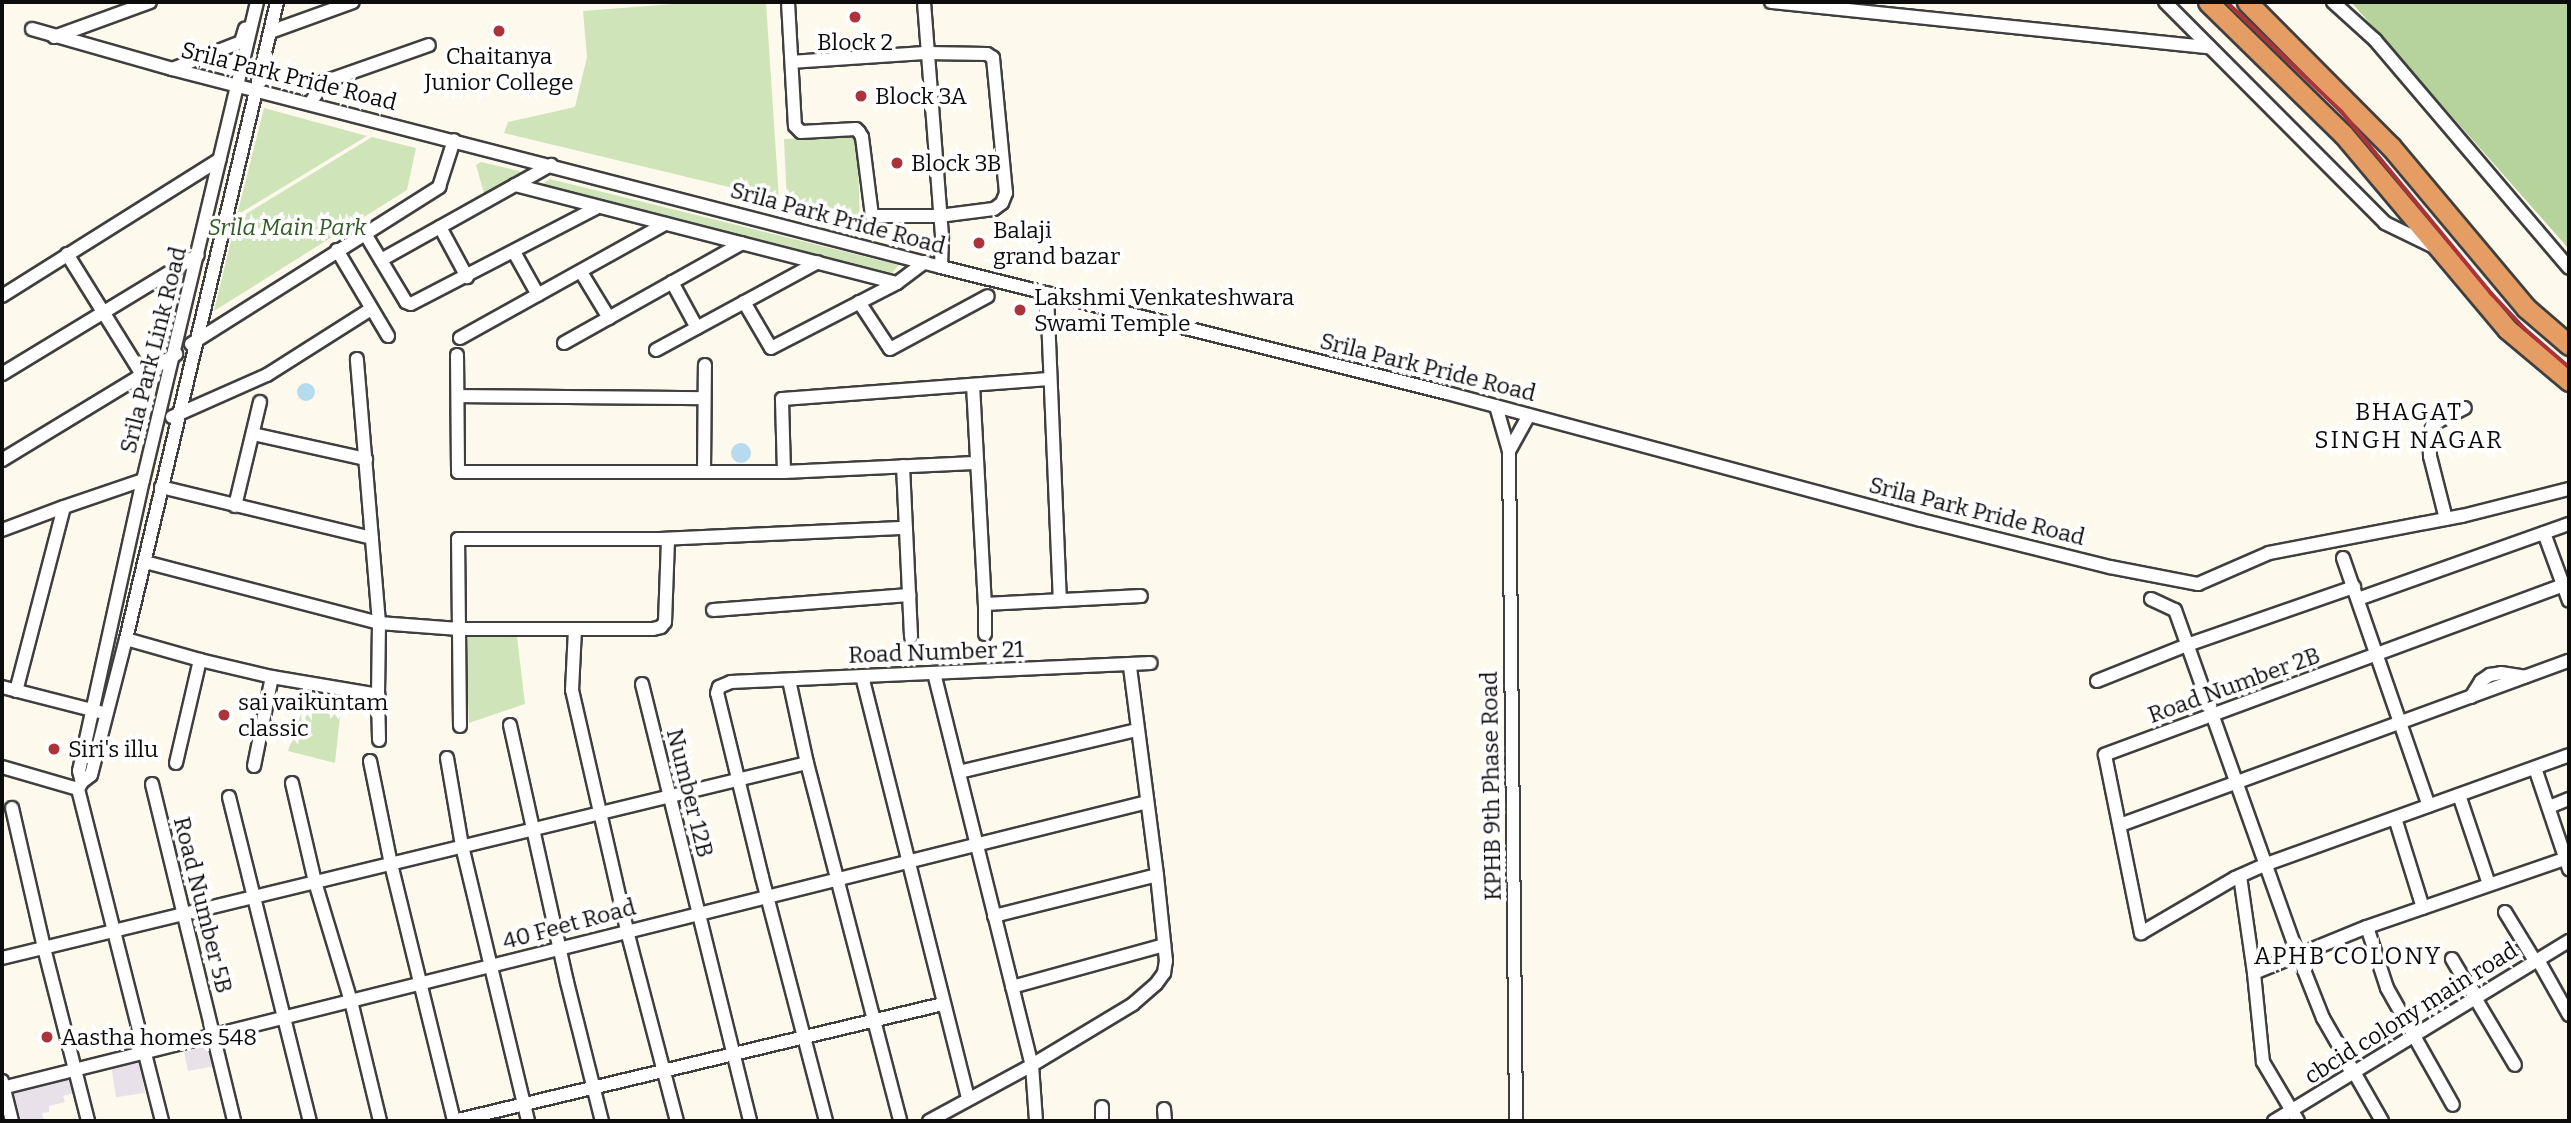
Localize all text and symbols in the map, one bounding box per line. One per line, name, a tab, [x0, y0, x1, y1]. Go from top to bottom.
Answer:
marker: Block 2	[847, 9, 863, 25]
marker: Chaitanya Junior College	[491, 23, 507, 39]
place label: Block 2	[817, 28, 893, 56]
street label: Srila Park Pride Road	[178, 36, 400, 116]
place label: Chaitanya Junior College	[424, 42, 574, 96]
place label: Block 3A	[875, 82, 967, 110]
marker: Block 3A	[853, 88, 869, 104]
place label: Block 3B	[911, 149, 1002, 177]
marker: Block 3B	[889, 155, 905, 171]
street label: Srila Park Pride Road	[727, 176, 949, 260]
park label: Srila Main Park	[208, 213, 366, 241]
place label: Balaji grand bazar	[993, 216, 1120, 270]
marker: Balaji grand bazar	[971, 235, 987, 251]
street label: Srila Park Link Road	[114, 244, 192, 456]
place label: Lakshmi Venkateshwara Swami Temple	[1034, 283, 1294, 337]
marker: Lakshmi Venkateshwara Swami Temple	[1012, 302, 1028, 318]
street label: Srila Park Pride Road	[1317, 327, 1539, 407]
district label: BHAGAT SINGH NAGAR	[2316, 399, 2502, 455]
street label: Srila Park Pride Road	[1866, 471, 2088, 551]
street label: Road Number 21	[848, 635, 1024, 669]
street label: Road Number 2B	[2144, 641, 2324, 729]
street label: KPHB 9th Phase Road	[1475, 671, 1507, 901]
place label: sai vaikuntam classic	[238, 688, 388, 742]
marker: sai vaikuntam classic	[216, 707, 232, 723]
street label: Number 12B	[661, 726, 719, 860]
place label: Siri's illu	[68, 735, 158, 763]
marker: Siri's illu	[46, 741, 62, 757]
street label: Road Number 5B	[168, 814, 238, 996]
street label: 40 Feet Road	[499, 893, 639, 955]
street label: cbcid colony main road	[2299, 936, 2523, 1090]
district label: APHB COLONY	[2255, 943, 2441, 971]
place label: Aastha homes 548	[61, 1023, 257, 1051]
marker: Aastha homes 548	[39, 1029, 55, 1045]

